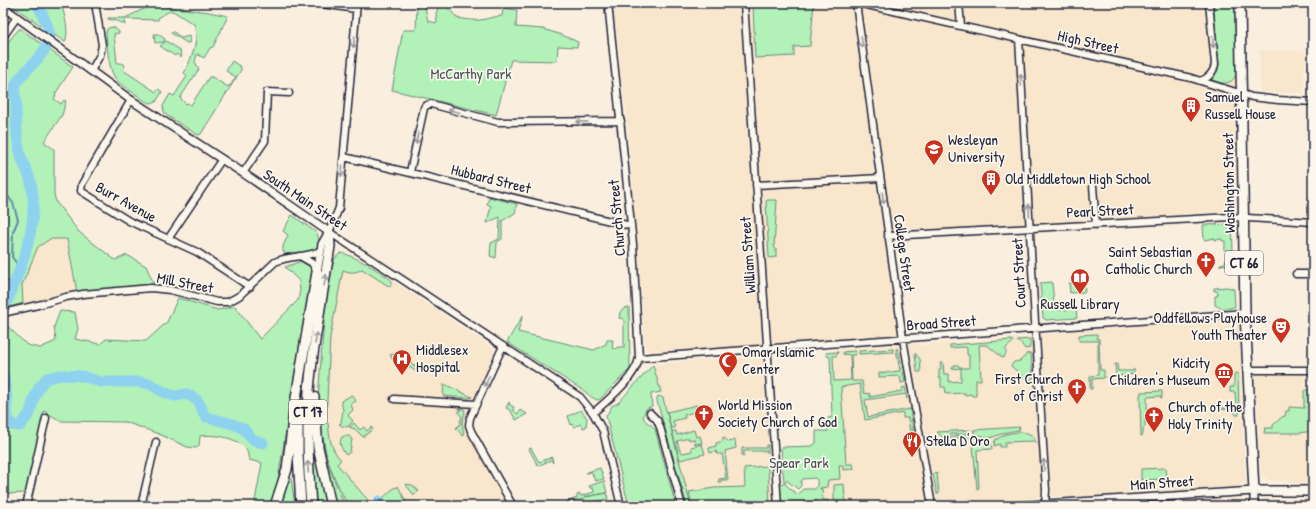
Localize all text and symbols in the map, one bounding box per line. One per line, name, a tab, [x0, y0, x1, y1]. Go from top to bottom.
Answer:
street label: High Street	[1056, 24, 1121, 59]
one-way arrow	[350, 35, 357, 48]
one-way arrow	[858, 35, 866, 48]
one-way arrow	[1209, 35, 1217, 48]
park label: McCarthy Park	[431, 63, 511, 84]
one-way arrow	[1018, 74, 1025, 87]
place label: Samuel Russell House	[1205, 86, 1276, 124]
building icon: Samuel Russell House	[1180, 95, 1202, 123]
one-way arrow	[447, 106, 460, 114]
one-way arrow	[576, 118, 589, 126]
place label: Wesleyan University	[948, 129, 1005, 167]
one-way arrow	[413, 131, 421, 144]
street label: Washington Street	[1217, 132, 1240, 233]
school or university icon: Wesleyan University	[923, 138, 945, 166]
street label: Hubbard Street	[449, 158, 534, 199]
street label: South Main Street	[259, 164, 352, 236]
one-way arrow	[339, 164, 346, 177]
building icon: Old Middletown High School	[980, 168, 1002, 196]
place label: Old Middletown High School	[1005, 168, 1151, 189]
street label: Burr Avenue	[92, 176, 160, 227]
street label: Church Street	[603, 178, 630, 257]
one-way arrow	[879, 191, 887, 204]
street label: Pearl Street	[1066, 198, 1135, 223]
one-way arrow	[1025, 204, 1032, 217]
street label: College Street	[889, 213, 920, 294]
street label: William Street	[734, 215, 761, 294]
street label: Court Street	[1006, 237, 1031, 308]
place label: Saint Sebastian Catholic Church	[1105, 241, 1192, 279]
church icon: Saint Sebastian Catholic Church	[1195, 250, 1217, 278]
road number: CT 66	[1225, 251, 1263, 275]
street label: Mill Street	[155, 267, 216, 298]
library icon: Russell Library	[1069, 267, 1091, 295]
one-way arrow	[321, 274, 329, 287]
place label: Russell Library	[1040, 293, 1120, 314]
place label: Oddfellows Playhouse Youth Theater	[1153, 307, 1267, 345]
street label: Broad Street	[906, 310, 977, 335]
theatre icon: Oddfellows Playhouse Youth Theater	[1270, 316, 1292, 344]
one-way arrow	[312, 331, 320, 344]
place label: Middlesex Hospital	[416, 339, 469, 377]
place label: Omar Islamic Center	[742, 341, 814, 379]
hospital icon: Middlesex Hospital	[391, 348, 413, 376]
mosque icon: Omar Islamic Center	[717, 350, 739, 378]
place label: Kidcity Children's Museum	[1109, 352, 1210, 390]
museum icon: Kidcity Children's Museum	[1213, 361, 1235, 389]
place label: First Church of Christ	[994, 368, 1064, 406]
one-way arrow	[483, 375, 490, 387]
church icon: First Church of Christ	[1066, 377, 1088, 405]
place label: World Mission Society Church of God	[718, 394, 837, 432]
place label: Church of the Holy Trinity	[1168, 396, 1242, 434]
road number: CT 17	[289, 400, 327, 424]
church icon: World Mission Society Church of God	[693, 403, 715, 431]
church icon: Church of the Holy Trinity	[1143, 405, 1165, 433]
restaurant icon: Stella D'Oro	[901, 430, 923, 458]
place label: Stella D'Oro	[926, 430, 990, 451]
park label: Spear Park	[769, 452, 829, 473]
one-way arrow	[1041, 459, 1048, 472]
one-way arrow	[305, 461, 312, 474]
street label: Main Street	[1130, 470, 1195, 495]

